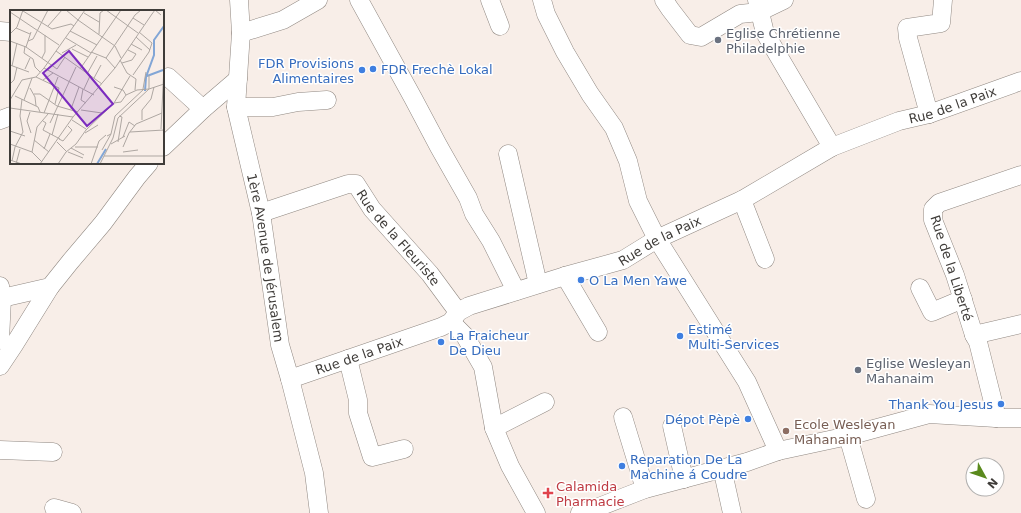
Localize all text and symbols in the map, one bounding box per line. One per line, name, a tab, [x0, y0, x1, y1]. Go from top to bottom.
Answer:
inset map	[10, 10, 164, 164]
place label: Eglise Chrétienne Philadelphie	[726, 26, 840, 56]
marker: Eglise Chrétienne Philadelphie	[713, 35, 723, 45]
place label: FDR Provisions Alimentaires	[258, 56, 354, 86]
place label: FDR Frechè Lokal	[381, 62, 493, 77]
marker: FDR Frechè Lokal	[368, 64, 378, 74]
marker: FDR Provisions Alimentaires	[357, 65, 367, 75]
street label: Rue de la Paix	[907, 83, 999, 127]
street label: 1ère Avenue de Jérusalem	[244, 172, 286, 343]
street label: Rue de la Fleuriste	[353, 187, 443, 288]
street label: Rue de la Paix	[616, 213, 704, 269]
street label: Rue de la Liberté	[927, 213, 976, 323]
place label: O La Men Yawe	[589, 273, 687, 288]
marker: O La Men Yawe	[576, 275, 586, 285]
place label: Estimé Multi-Services	[688, 322, 780, 352]
place label: La Fraicheur De Dieu	[449, 328, 529, 358]
marker: Estimé Multi-Services	[675, 331, 685, 341]
street label: Rue de la Paix	[313, 334, 405, 378]
marker: La Fraicheur De Dieu	[436, 337, 446, 347]
place label: Eglise Wesleyan Mahanaim	[866, 356, 971, 386]
marker: Eglise Wesleyan Mahanaim	[853, 365, 863, 375]
place label: Thank You Jesus	[888, 397, 993, 412]
marker: Thank You Jesus	[996, 399, 1006, 409]
place label: Dépot Pèpè	[665, 412, 740, 427]
marker: Dépot Pèpè	[743, 414, 753, 424]
place label: Ecole Wesleyan Mahanaim	[794, 417, 895, 447]
marker: Ecole Wesleyan Mahanaim	[781, 426, 791, 436]
place label: Reparation De La Machine á Coudre	[630, 452, 747, 482]
north arrow	[965, 457, 1005, 497]
marker: Reparation De La Machine á Coudre	[617, 461, 627, 471]
text: N	[984, 475, 1000, 491]
place label: Calamida Pharmacie	[556, 479, 625, 509]
marker: Calamida Pharmacie	[543, 488, 553, 498]

